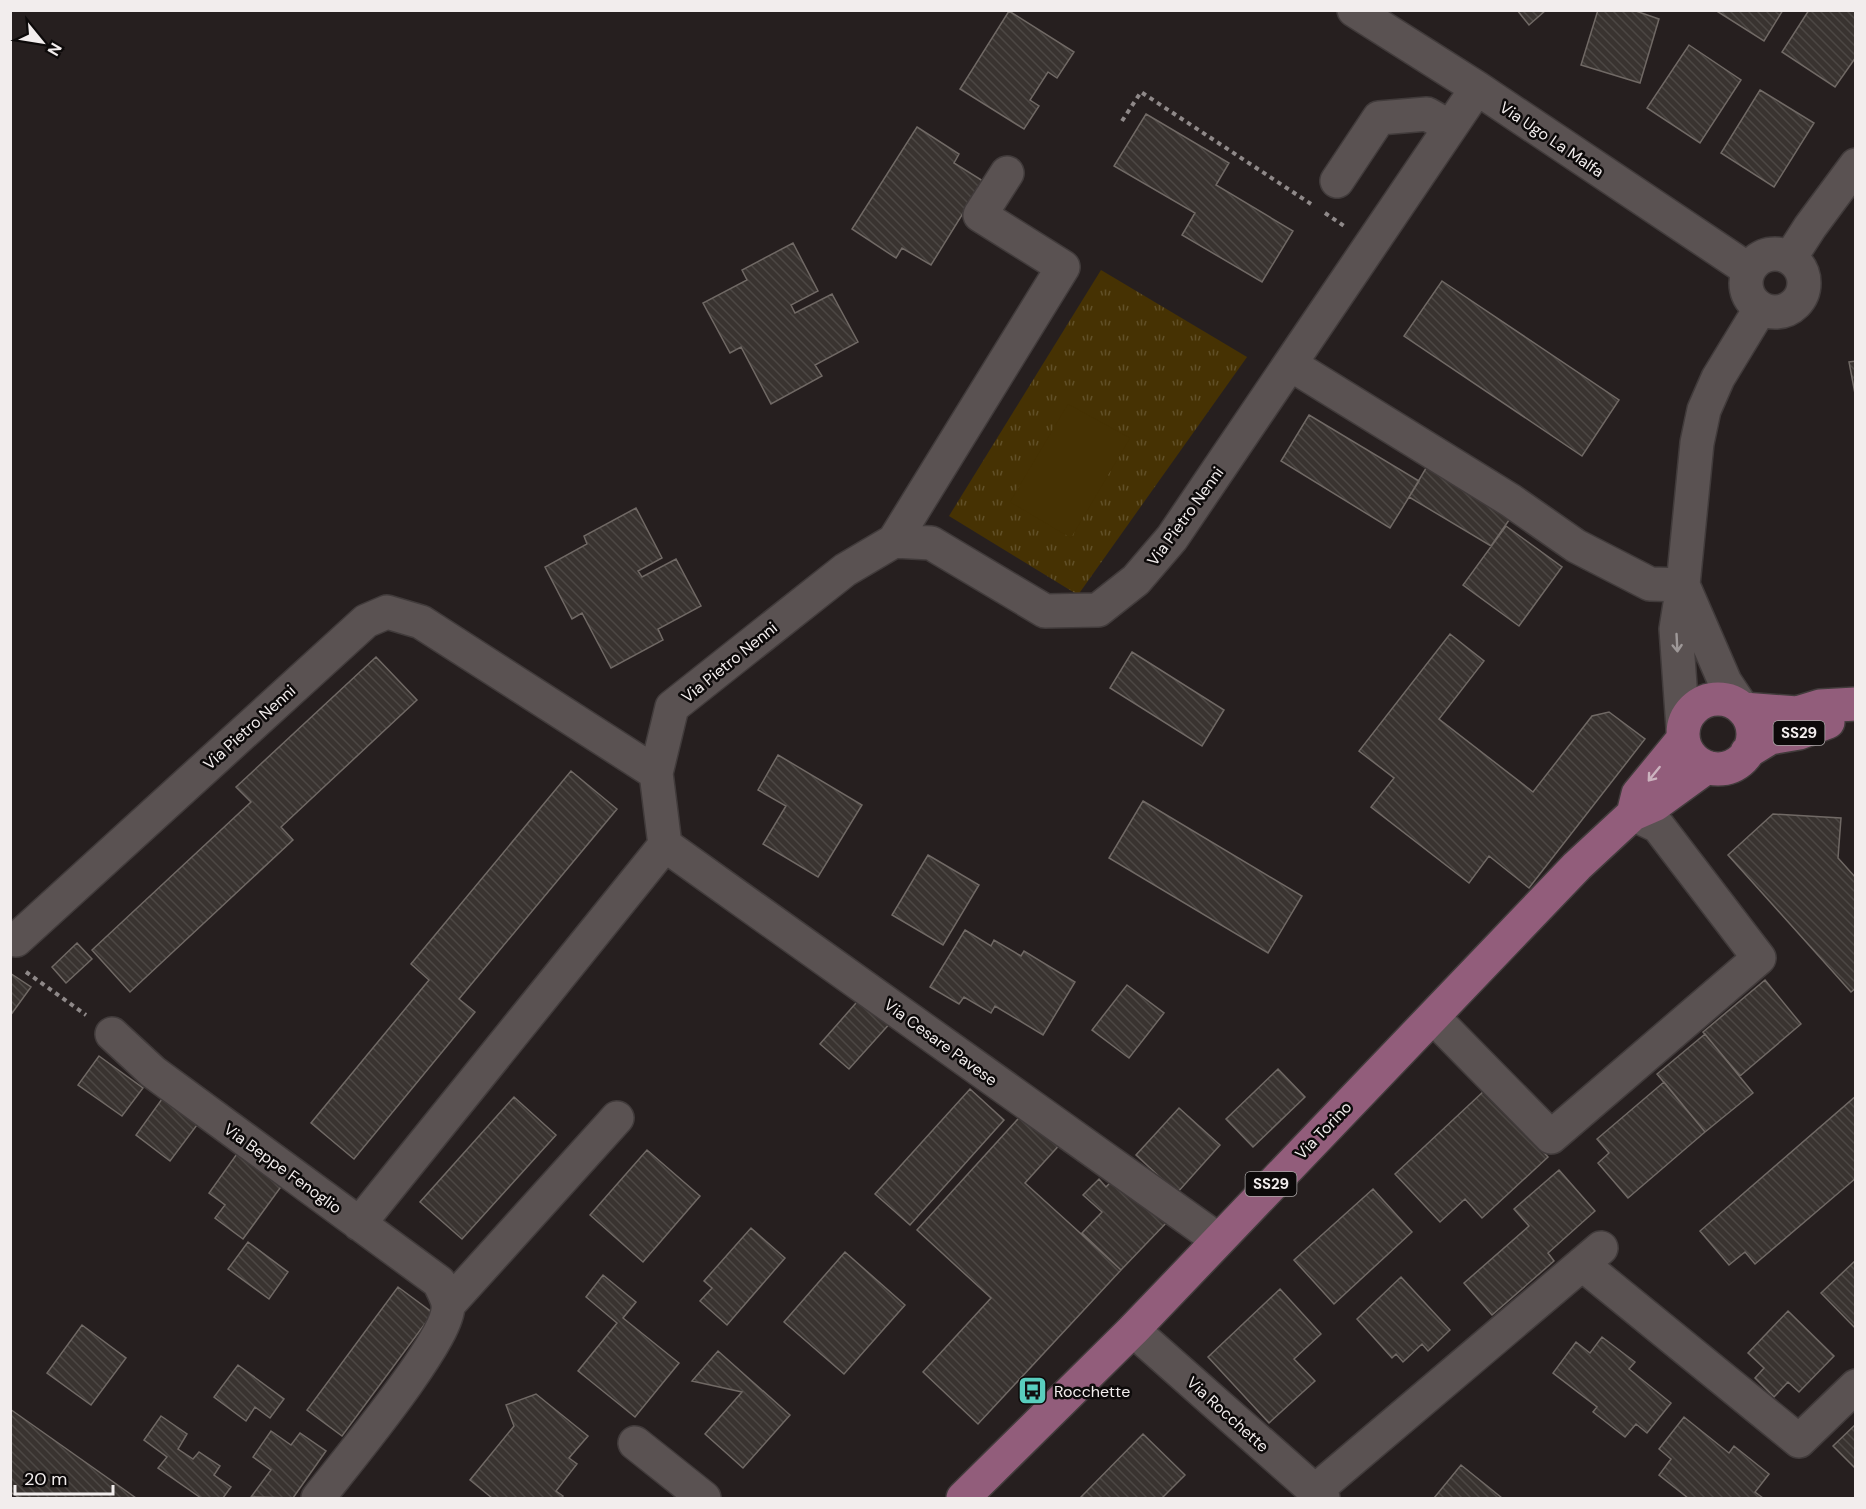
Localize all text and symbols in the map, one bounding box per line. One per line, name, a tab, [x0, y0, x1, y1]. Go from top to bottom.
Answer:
north arrow	[12, 12, 72, 72]
text: N	[43, 39, 67, 60]
street label: Via Ugo La Malfa	[1496, 97, 1608, 182]
street label: Via Pietro Nenni	[1142, 463, 1228, 570]
street label: Via Pietro Nenni	[677, 617, 782, 708]
one-way arrow	[1671, 632, 1682, 652]
street label: Via Pietro Nenni	[199, 680, 300, 774]
road number: SS29	[1774, 721, 1824, 745]
one-way arrow	[1648, 766, 1661, 782]
street label: Via Cesare Pavese	[880, 994, 1002, 1091]
street label: Via Torino	[1290, 1097, 1356, 1164]
street label: Via Beppe Fenoglio	[219, 1118, 346, 1218]
road number: SS29	[1246, 1172, 1296, 1196]
street label: Via Rocchette	[1182, 1372, 1273, 1457]
bus stop icon: Rocchette	[1017, 1375, 1049, 1407]
place label: Rocchette	[1054, 1381, 1130, 1402]
scale bar	[15, 1458, 112, 1496]
text: 20 m	[24, 1467, 67, 1491]

